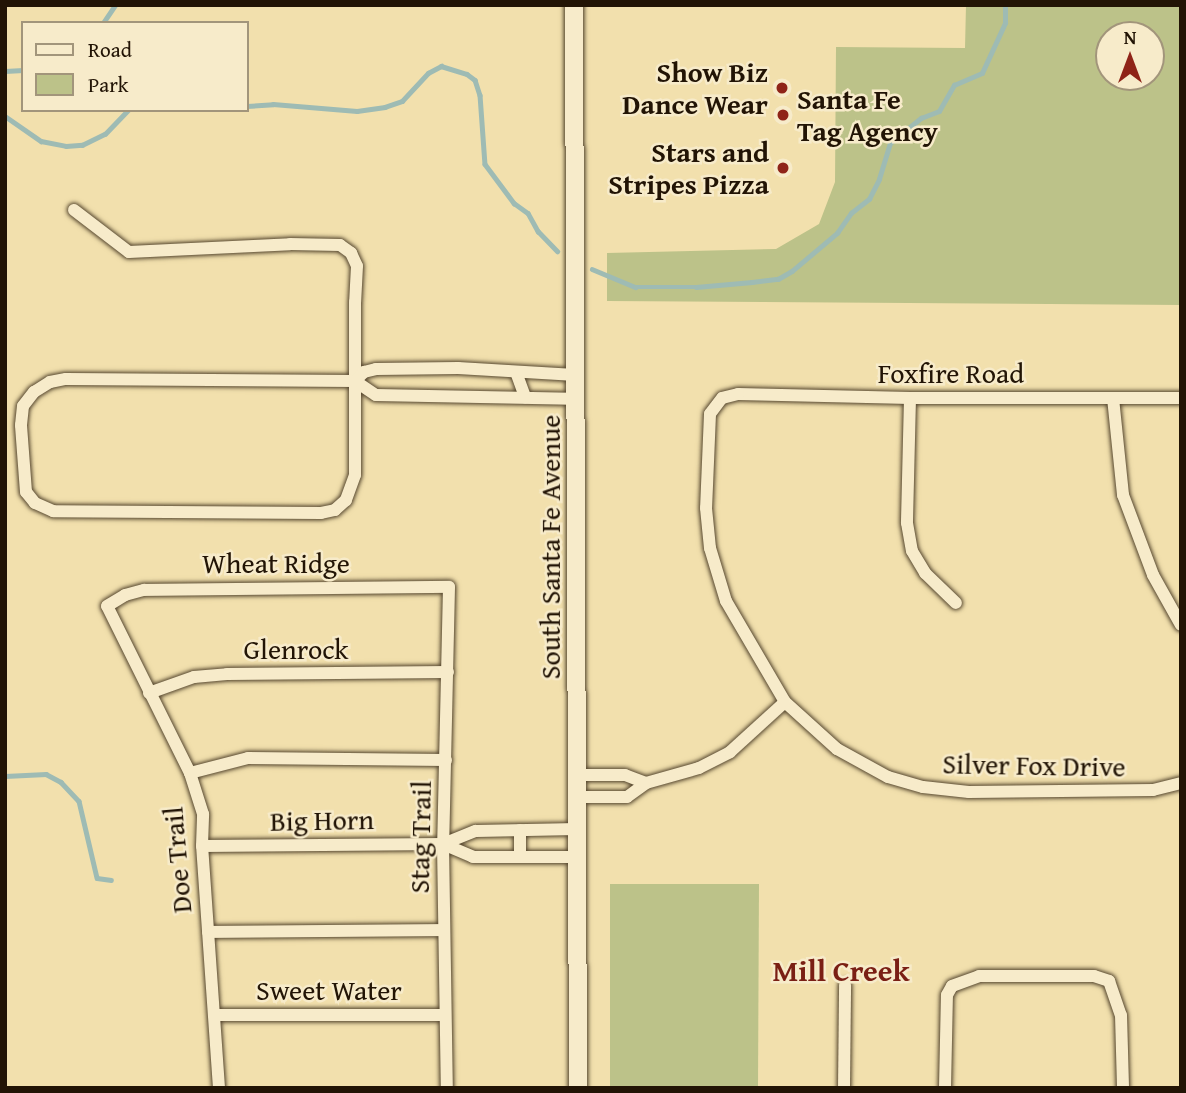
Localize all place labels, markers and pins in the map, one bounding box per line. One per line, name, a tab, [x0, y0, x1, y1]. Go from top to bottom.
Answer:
place label: Show Biz Dance Wear	[622, 55, 768, 121]
marker: Show Biz Dance Wear	[774, 80, 790, 96]
place label: Santa Fe Tag Agency	[797, 82, 938, 148]
marker: Santa Fe Tag Agency	[775, 107, 791, 123]
place label: Stars and Stripes Pizza	[608, 135, 769, 201]
marker: Stars and Stripes Pizza	[775, 160, 791, 176]

